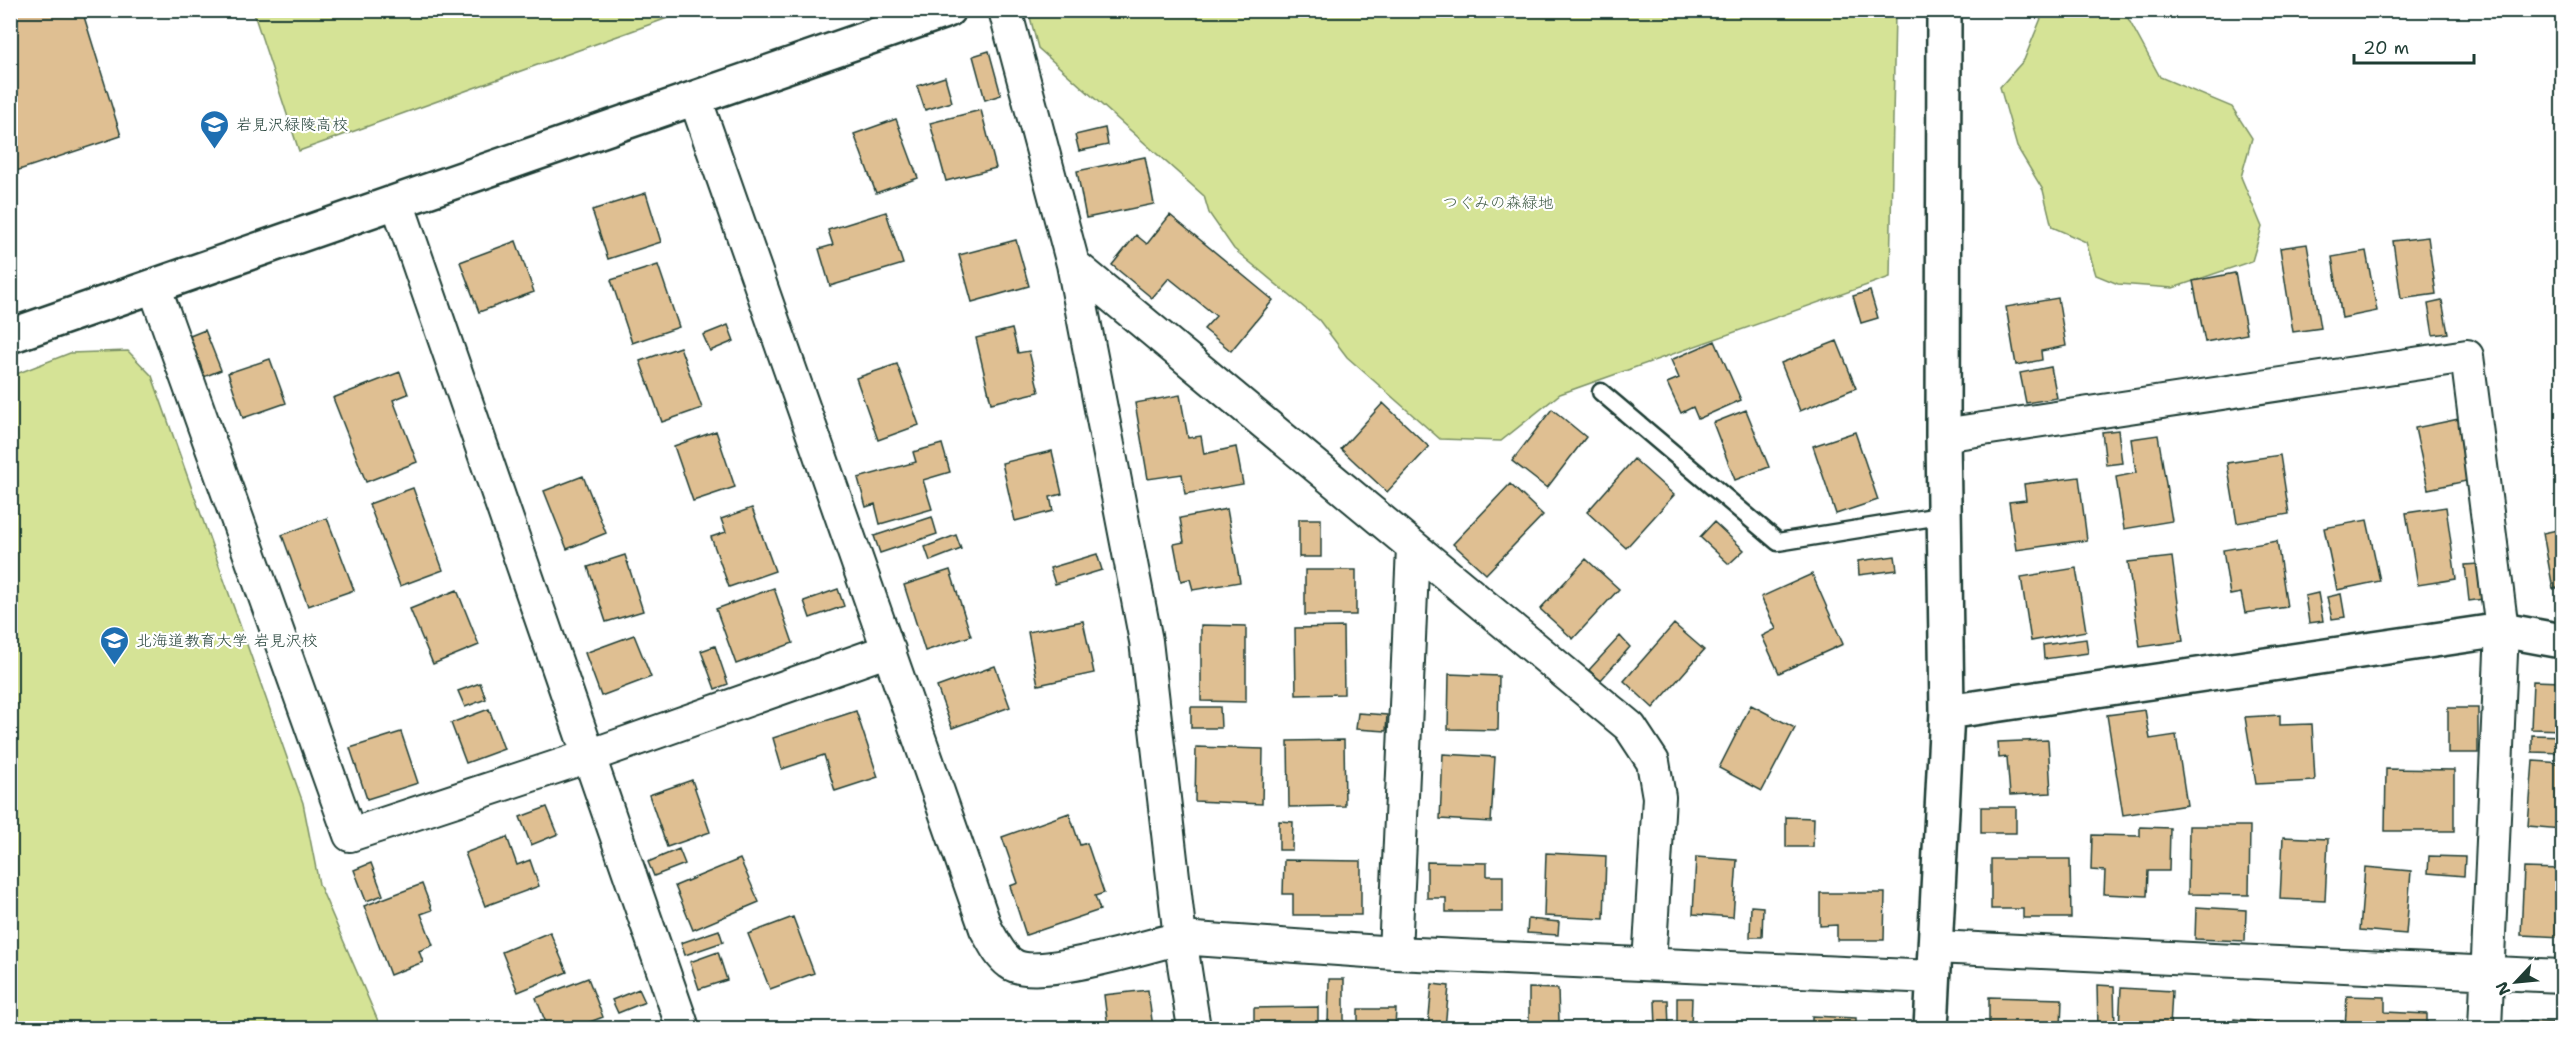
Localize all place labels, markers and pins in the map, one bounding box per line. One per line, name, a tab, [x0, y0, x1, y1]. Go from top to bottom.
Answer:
school or university icon: 岩見沢緑陵高校	[199, 108, 231, 150]
place label: 岩見沢緑陵高校	[236, 114, 348, 135]
school or university icon: 北海道教育大学 岩見沢校	[99, 624, 131, 666]
place label: 北海道教育大学 岩見沢校	[136, 630, 317, 651]

